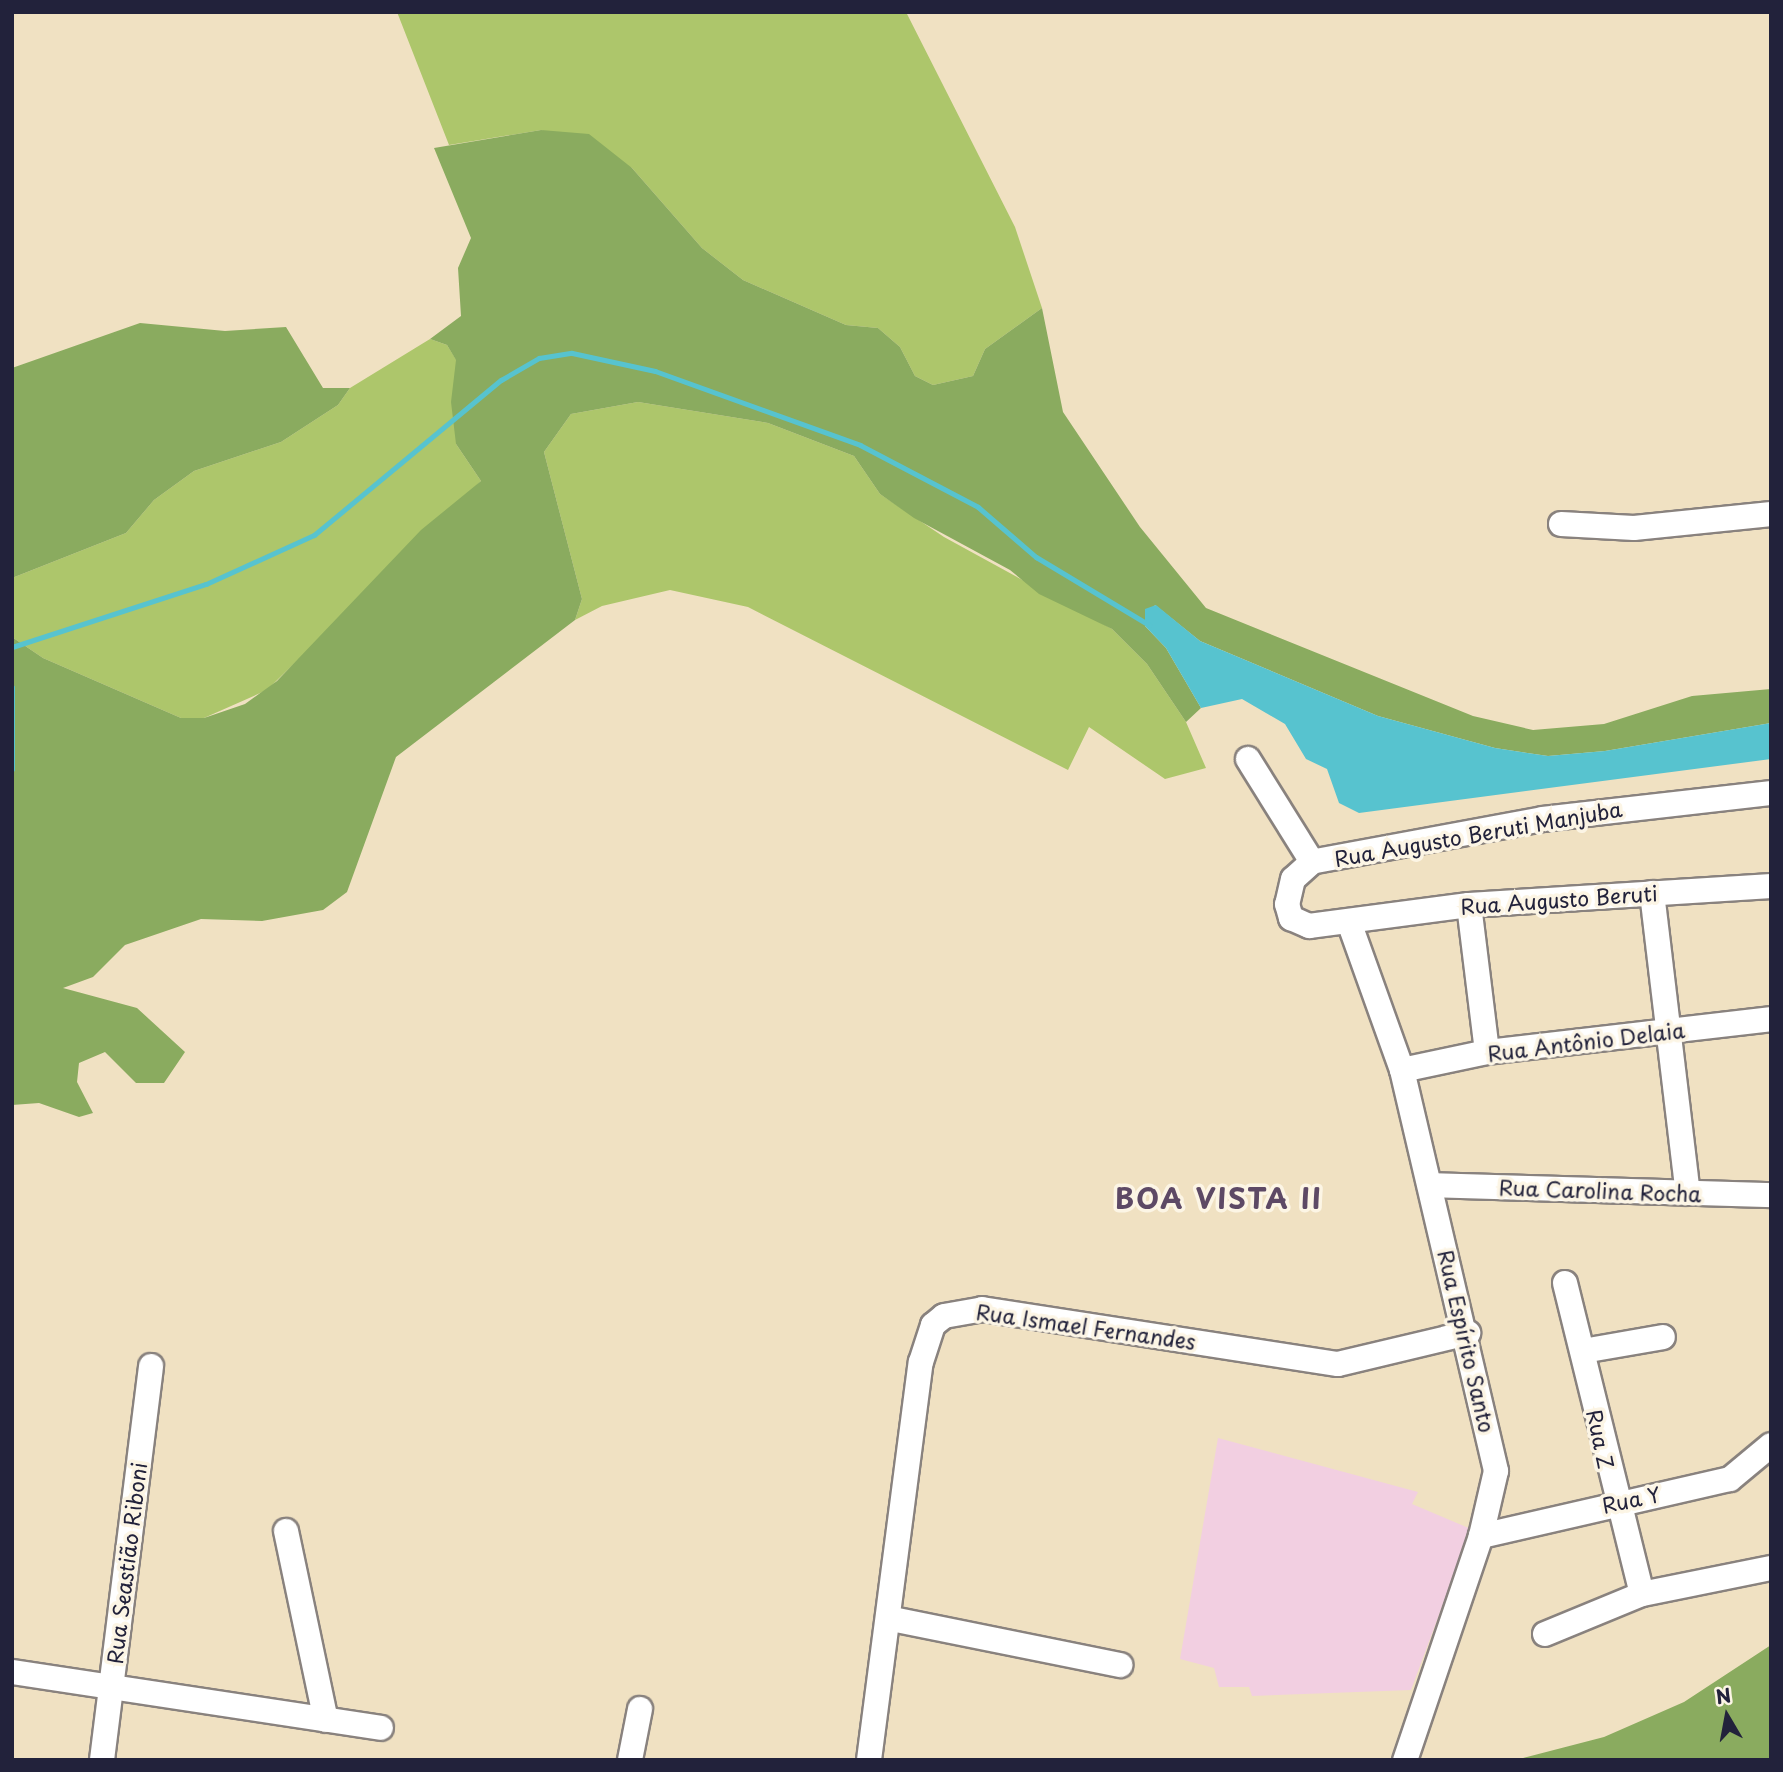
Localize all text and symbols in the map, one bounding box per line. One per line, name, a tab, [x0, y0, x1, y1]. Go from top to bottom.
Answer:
street label: Rua Augusto Beruti Manjuba	[1331, 795, 1625, 871]
street label: Rua Augusto Beruti	[1459, 879, 1659, 919]
street label: Rua Antônio Delaia	[1486, 1016, 1686, 1066]
street label: Rua Carolina Rocha	[1499, 1174, 1701, 1206]
district label: BOA VISTA II	[1117, 1181, 1321, 1215]
street label: Rua Espírito Santo	[1434, 1247, 1500, 1435]
street label: Rua Ismael Fernandes	[974, 1298, 1198, 1354]
street label: Rua Z	[1582, 1407, 1620, 1471]
street label: Rua Seastião Riboni	[101, 1461, 151, 1665]
street label: Rua Y	[1599, 1480, 1663, 1518]
text: N	[1714, 1680, 1733, 1710]
north arrow	[1692, 1681, 1762, 1751]

